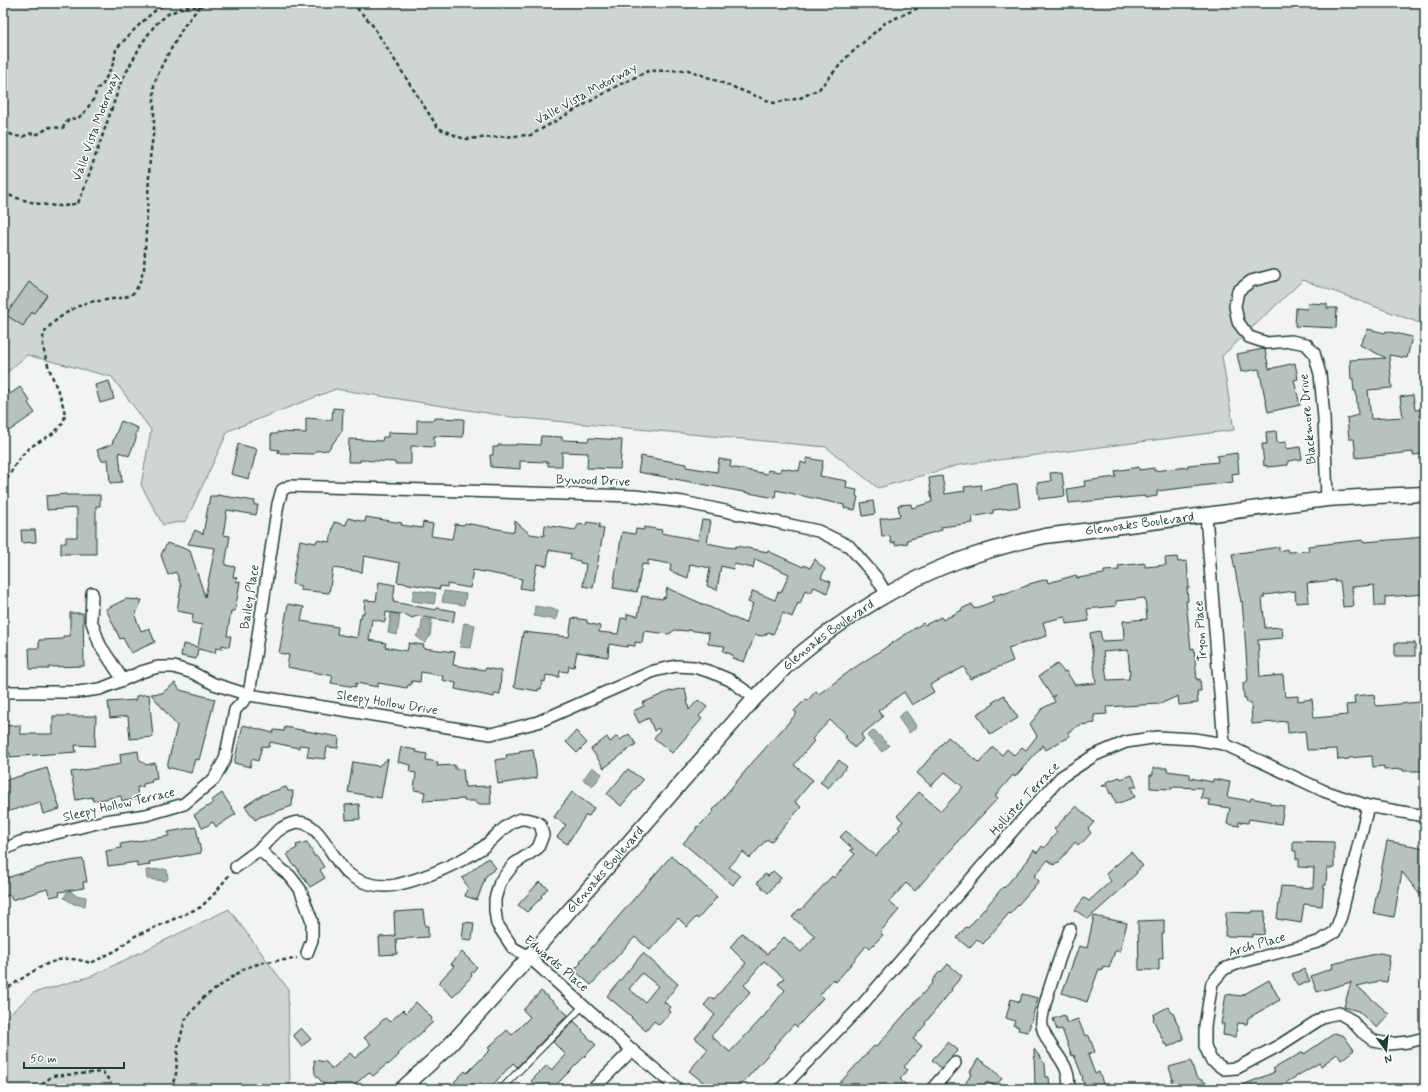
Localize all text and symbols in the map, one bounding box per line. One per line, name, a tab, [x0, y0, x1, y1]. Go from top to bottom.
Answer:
street label: Valle Vista Motorway	[532, 59, 640, 129]
street label: Valle Vista Motorway	[69, 70, 124, 183]
street label: Blackmore Drive	[1296, 373, 1320, 465]
street label: Bywood Drive	[555, 471, 631, 491]
street label: Glenoaks Boulevard	[1084, 508, 1195, 539]
street label: Bailey Place	[236, 563, 264, 631]
street label: Glenoaks Boulevard	[779, 596, 877, 674]
street label: Tryon Place	[1190, 600, 1212, 662]
street label: Sleepy Hollow Drive	[335, 687, 439, 719]
street label: Hollister Terrace	[986, 758, 1064, 840]
street label: Sleepy Hollow Terrace	[61, 784, 177, 826]
street label: Glenoaks Boulevard	[562, 823, 648, 917]
street label: Arch Place	[1226, 929, 1288, 961]
street label: Edwards Place	[520, 932, 592, 996]
north arrow	[1366, 1030, 1406, 1070]
scale bar	[24, 1044, 124, 1070]
text: 50 m	[30, 1051, 57, 1067]
text: N	[1383, 1051, 1394, 1066]

